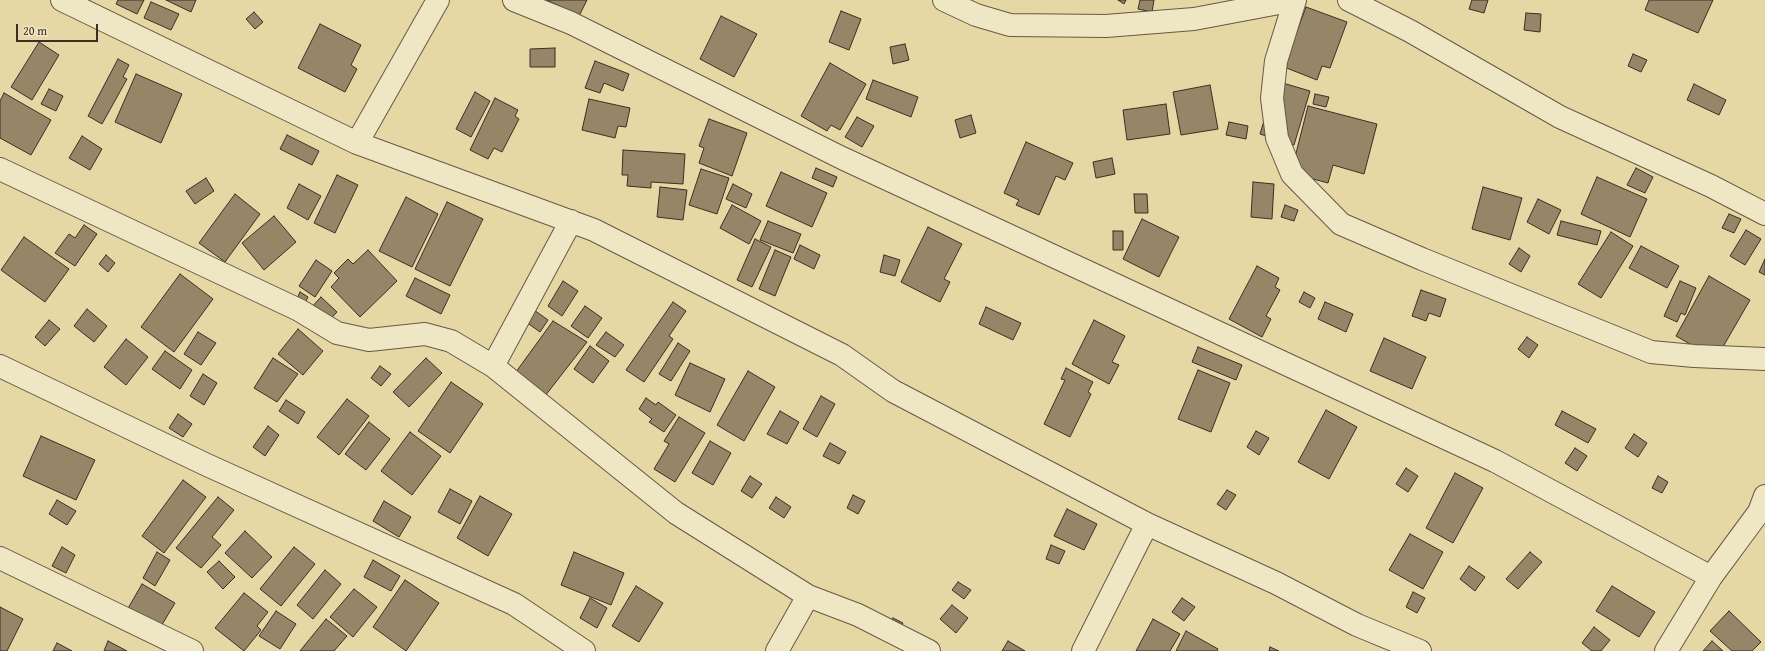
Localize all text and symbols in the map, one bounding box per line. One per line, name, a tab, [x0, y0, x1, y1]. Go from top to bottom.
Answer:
scale bar	[18, 16, 100, 42]
text: 20 m	[23, 22, 47, 39]

